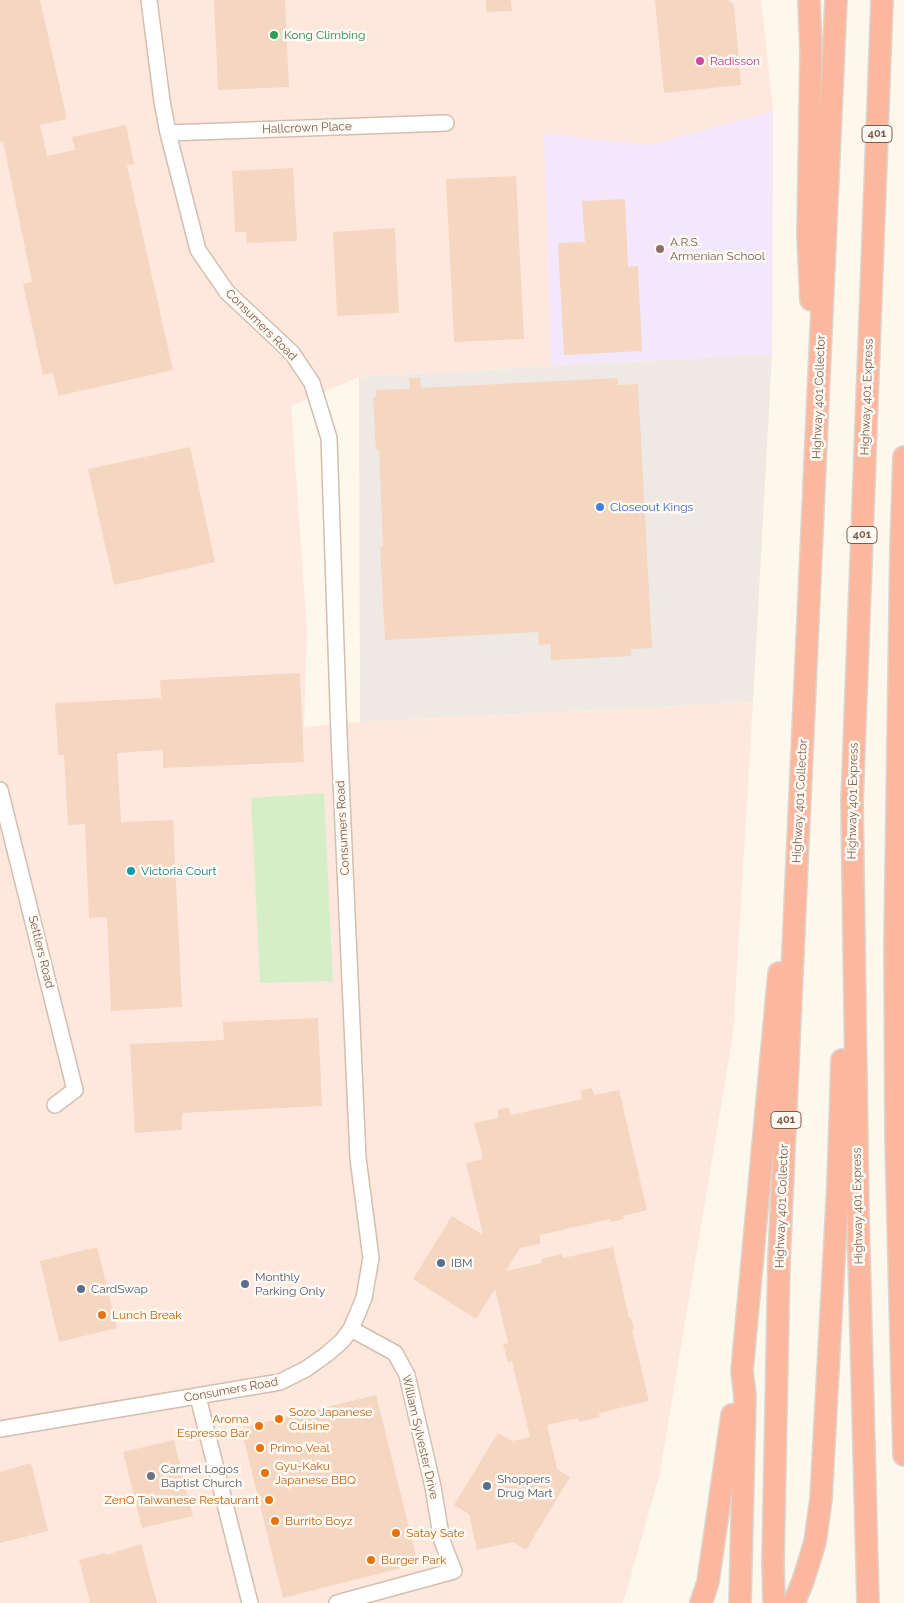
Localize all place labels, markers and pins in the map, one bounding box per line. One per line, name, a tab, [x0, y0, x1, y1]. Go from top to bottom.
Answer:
place label: Kong Climbing	[284, 28, 366, 42]
marker: Kong Climbing	[268, 29, 280, 41]
place label: Radisson	[710, 54, 760, 68]
marker: Radisson	[694, 55, 706, 67]
place label: A.R.S. Armenian School	[670, 235, 765, 263]
marker: A.R.S. Armenian School	[654, 243, 666, 255]
place label: Closeout Kings	[610, 500, 693, 514]
marker: Closeout Kings	[594, 501, 606, 513]
place label: Victoria Court	[141, 864, 217, 878]
marker: Victoria Court	[125, 865, 137, 877]
place label: IBM	[451, 1256, 472, 1270]
marker: IBM	[435, 1257, 447, 1269]
place label: Monthly Parking Only	[255, 1270, 325, 1298]
marker: Monthly Parking Only	[239, 1278, 251, 1290]
place label: CardSwap	[91, 1282, 148, 1296]
marker: CardSwap	[75, 1283, 87, 1295]
place label: Lunch Break	[112, 1308, 182, 1322]
marker: Lunch Break	[96, 1309, 108, 1321]
place label: Sozo Japanese Cuisine	[289, 1405, 372, 1433]
place label: Aroma Espresso Bar	[177, 1412, 249, 1440]
marker: Sozo Japanese Cuisine	[273, 1413, 285, 1425]
marker: Aroma Espresso Bar	[253, 1420, 265, 1432]
place label: Primo Veal	[270, 1441, 330, 1455]
marker: Primo Veal	[254, 1442, 266, 1454]
place label: Gyu-Kaku Japanese BBQ	[275, 1459, 356, 1487]
place label: Carmel Logos Baptist Church	[161, 1462, 242, 1490]
marker: Gyu-Kaku Japanese BBQ	[259, 1467, 271, 1479]
marker: Carmel Logos Baptist Church	[145, 1470, 157, 1482]
place label: Shoppers Drug Mart	[497, 1472, 553, 1500]
marker: Shoppers Drug Mart	[481, 1480, 493, 1492]
place label: ZenQ Taiwanese Restaurant	[104, 1493, 259, 1507]
marker: ZenQ Taiwanese Restaurant	[263, 1494, 275, 1506]
place label: Burrito Boyz	[285, 1514, 353, 1528]
marker: Burrito Boyz	[269, 1515, 281, 1527]
place label: Satay Sate	[406, 1526, 464, 1540]
marker: Satay Sate	[390, 1527, 402, 1539]
place label: Burger Park	[381, 1553, 446, 1567]
marker: Burger Park	[365, 1554, 377, 1566]

